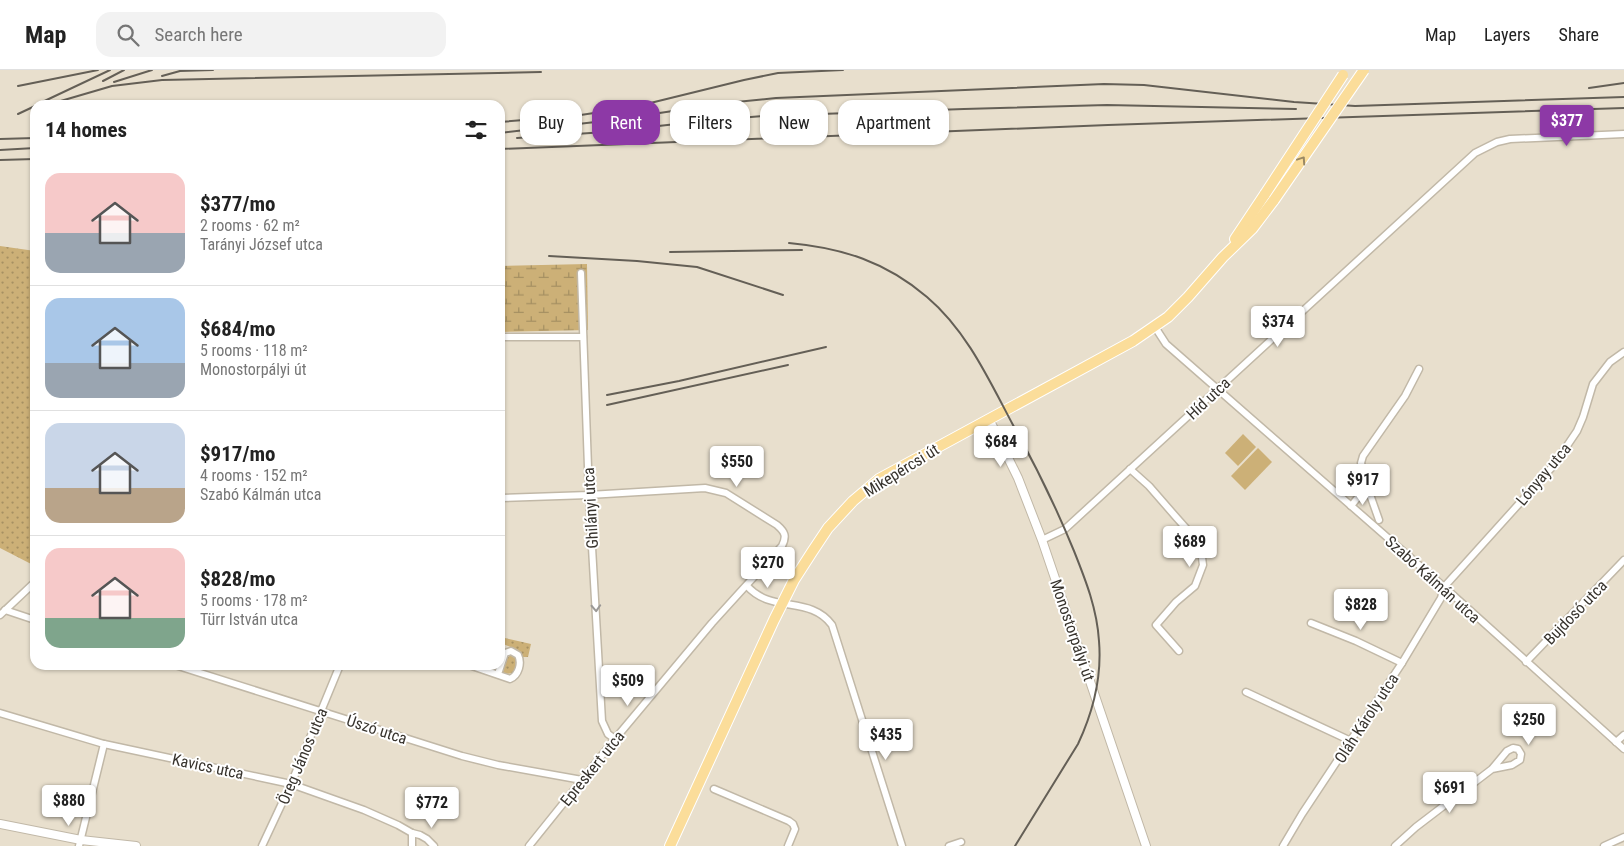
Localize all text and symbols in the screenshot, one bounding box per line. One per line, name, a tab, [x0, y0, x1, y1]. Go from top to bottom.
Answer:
search box	[96, 12, 446, 57]
text: Map	[25, 21, 66, 49]
icon: search	[114, 21, 142, 49]
text: Search here	[154, 23, 243, 46]
text: Map	[1425, 24, 1456, 45]
text: Layers	[1484, 24, 1531, 45]
text: Share	[1559, 24, 1599, 45]
chip: Buy	[520, 100, 582, 145]
chip: Rent	[592, 100, 660, 145]
chip: Filters	[670, 100, 750, 145]
chip: New	[760, 100, 828, 145]
chip: Apartment	[838, 100, 949, 145]
pin: $377	[1537, 104, 1597, 147]
text: $377	[1551, 111, 1583, 130]
icon: filters	[462, 116, 490, 144]
text: 14 homes	[45, 118, 127, 142]
one-way arrow	[1296, 156, 1305, 166]
text: $377/mo	[200, 192, 275, 216]
icon: home	[85, 193, 145, 253]
text: 2 rooms · 62 m²	[200, 216, 300, 235]
text: Tarányi József utca	[200, 235, 323, 254]
pin: $374	[1248, 306, 1308, 348]
text: $374	[1262, 312, 1294, 331]
text: $684/mo	[200, 317, 275, 341]
icon: home	[85, 318, 145, 378]
text: 5 rooms · 118 m²	[200, 341, 308, 360]
text: Monostorpályi út	[200, 360, 306, 379]
street label: Híd utca	[1183, 373, 1234, 423]
pin: $684	[971, 426, 1031, 468]
text: $684	[985, 432, 1017, 451]
street label: Lónyay utca	[1512, 439, 1575, 509]
street label: Mikepércsi út	[860, 440, 943, 501]
text: $917/mo	[200, 442, 275, 466]
icon: home	[85, 443, 145, 503]
pin: $550	[707, 446, 767, 488]
text: $550	[721, 452, 753, 471]
pin: $917	[1333, 464, 1393, 506]
text: 4 rooms · 152 m²	[200, 466, 308, 485]
street label: Ghilányi utca	[579, 467, 602, 549]
text: $917	[1347, 470, 1379, 489]
text: Szabó Kálmán utca	[200, 485, 321, 504]
pin: $689	[1160, 526, 1220, 568]
text: $689	[1174, 532, 1206, 551]
street label: Szabó Kálmán utca	[1381, 532, 1484, 627]
pin: $270	[738, 546, 798, 589]
text: $270	[752, 553, 784, 572]
text: $828/mo	[200, 567, 275, 591]
icon: home	[85, 568, 145, 628]
street label: Bujdosó utca	[1540, 576, 1611, 649]
street label: Monostorpályi út	[1046, 577, 1099, 684]
pin: $828	[1331, 588, 1391, 631]
text: 5 rooms · 178 m²	[200, 591, 308, 610]
text: $828	[1345, 595, 1377, 614]
one-way arrow	[590, 604, 601, 612]
text: Türr István utca	[200, 610, 298, 629]
pin: $509	[598, 664, 658, 707]
street label: Oláh Károly utca	[1330, 670, 1402, 767]
text: $509	[612, 671, 644, 690]
pin: $250	[1499, 704, 1559, 746]
street label: Öreg János utca	[274, 705, 331, 807]
text: $250	[1513, 710, 1545, 729]
street label: Úszó utca	[344, 711, 409, 748]
pin: $435	[856, 718, 916, 761]
text: $435	[870, 725, 902, 744]
street label: Epreskert utca	[556, 727, 628, 810]
street label: Kavics utca	[170, 750, 245, 783]
pin: $691	[1420, 772, 1480, 814]
text: $691	[1434, 778, 1466, 797]
pin: $880	[39, 784, 99, 827]
pin: $772	[402, 786, 462, 829]
text: $880	[53, 791, 85, 810]
text: $772	[416, 793, 448, 812]

